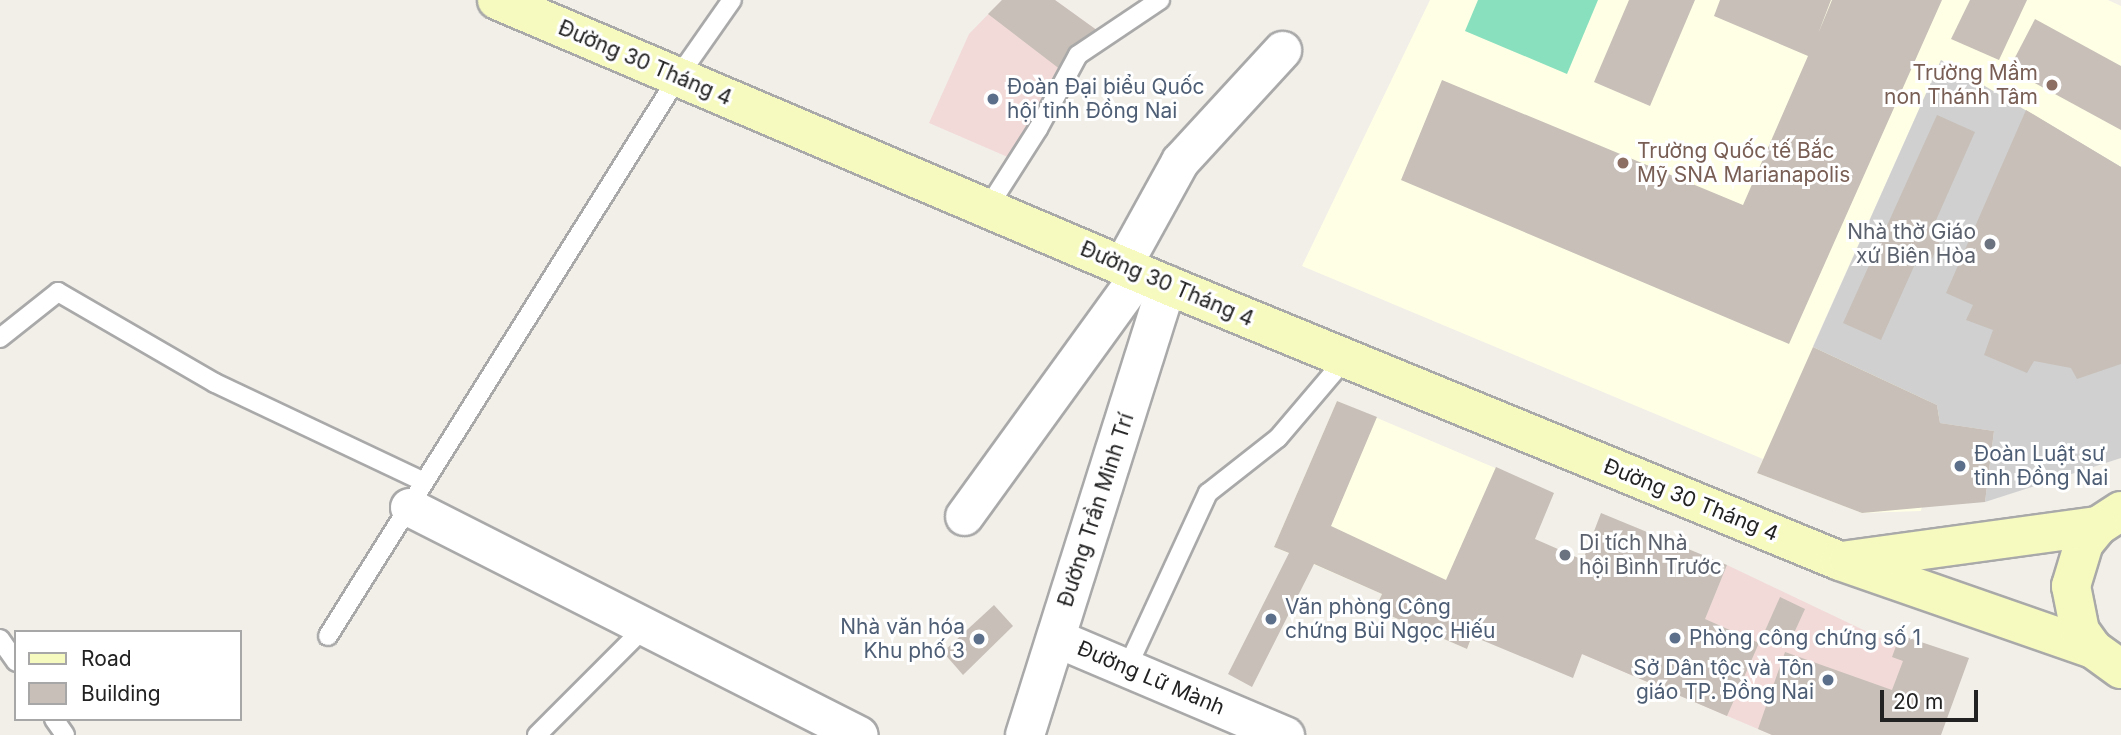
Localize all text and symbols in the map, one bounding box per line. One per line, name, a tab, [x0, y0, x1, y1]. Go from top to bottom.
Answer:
street label: Đường 30 Tháng 4	[555, 15, 735, 111]
place label: Trường Mầm non Thánh Tâm	[1884, 60, 2038, 110]
place label: Đoàn Đại biểu Quốc hội tỉnh Đồng Nai	[1007, 74, 1205, 124]
marker: Trường Mầm non Thánh Tâm	[2044, 77, 2060, 93]
marker: Đoàn Đại biểu Quốc hội tỉnh Đồng Nai	[985, 91, 1001, 107]
place label: Trường Quốc tế Bắc Mỹ SNA Marianapolis	[1637, 138, 1850, 188]
marker: Trường Quốc tế Bắc Mỹ SNA Marianapolis	[1615, 155, 1631, 171]
place label: Nhà thờ Giáo xứ Biên Hòa	[1847, 219, 1976, 269]
street label: Đường 30 Tháng 4	[1077, 236, 1257, 332]
marker: Nhà thờ Giáo xứ Biên Hòa	[1982, 236, 1998, 252]
street label: Đường Trần Minh Trí	[1053, 410, 1139, 610]
place label: Đoàn Luật sư tỉnh Đồng Nai	[1974, 441, 2108, 491]
street label: Đường 30 Tháng 4	[1600, 454, 1782, 546]
marker: Đoàn Luật sư tỉnh Đồng Nai	[1952, 458, 1968, 474]
place label: Di tích Nhà hội Bình Trước	[1579, 530, 1722, 580]
marker: Di tích Nhà hội Bình Trước	[1557, 547, 1573, 563]
place label: Văn phòng Công chứng Bùi Ngọc Hiếu	[1285, 594, 1495, 644]
marker: Văn phòng Công chứng Bùi Ngọc Hiếu	[1263, 611, 1279, 627]
place label: Nhà văn hóa Khu phố 3	[840, 614, 965, 664]
place label: Phòng công chứng số 1	[1689, 625, 1921, 651]
legend	[14, 630, 242, 721]
marker: Phòng công chứng số 1	[1667, 630, 1683, 646]
marker: Nhà văn hóa Khu phố 3	[971, 631, 987, 647]
street label: Đường Lữ Mành	[1074, 636, 1228, 720]
text: Road	[81, 646, 132, 671]
place label: Sở Dân tộc và Tôn giáo TP. Đồng Nai	[1633, 655, 1814, 705]
marker: Sở Dân tộc và Tôn giáo TP. Đồng Nai	[1820, 672, 1836, 688]
scale bar	[1883, 676, 1981, 720]
text: Building	[81, 681, 161, 706]
text: 20 m	[1893, 689, 1943, 714]

